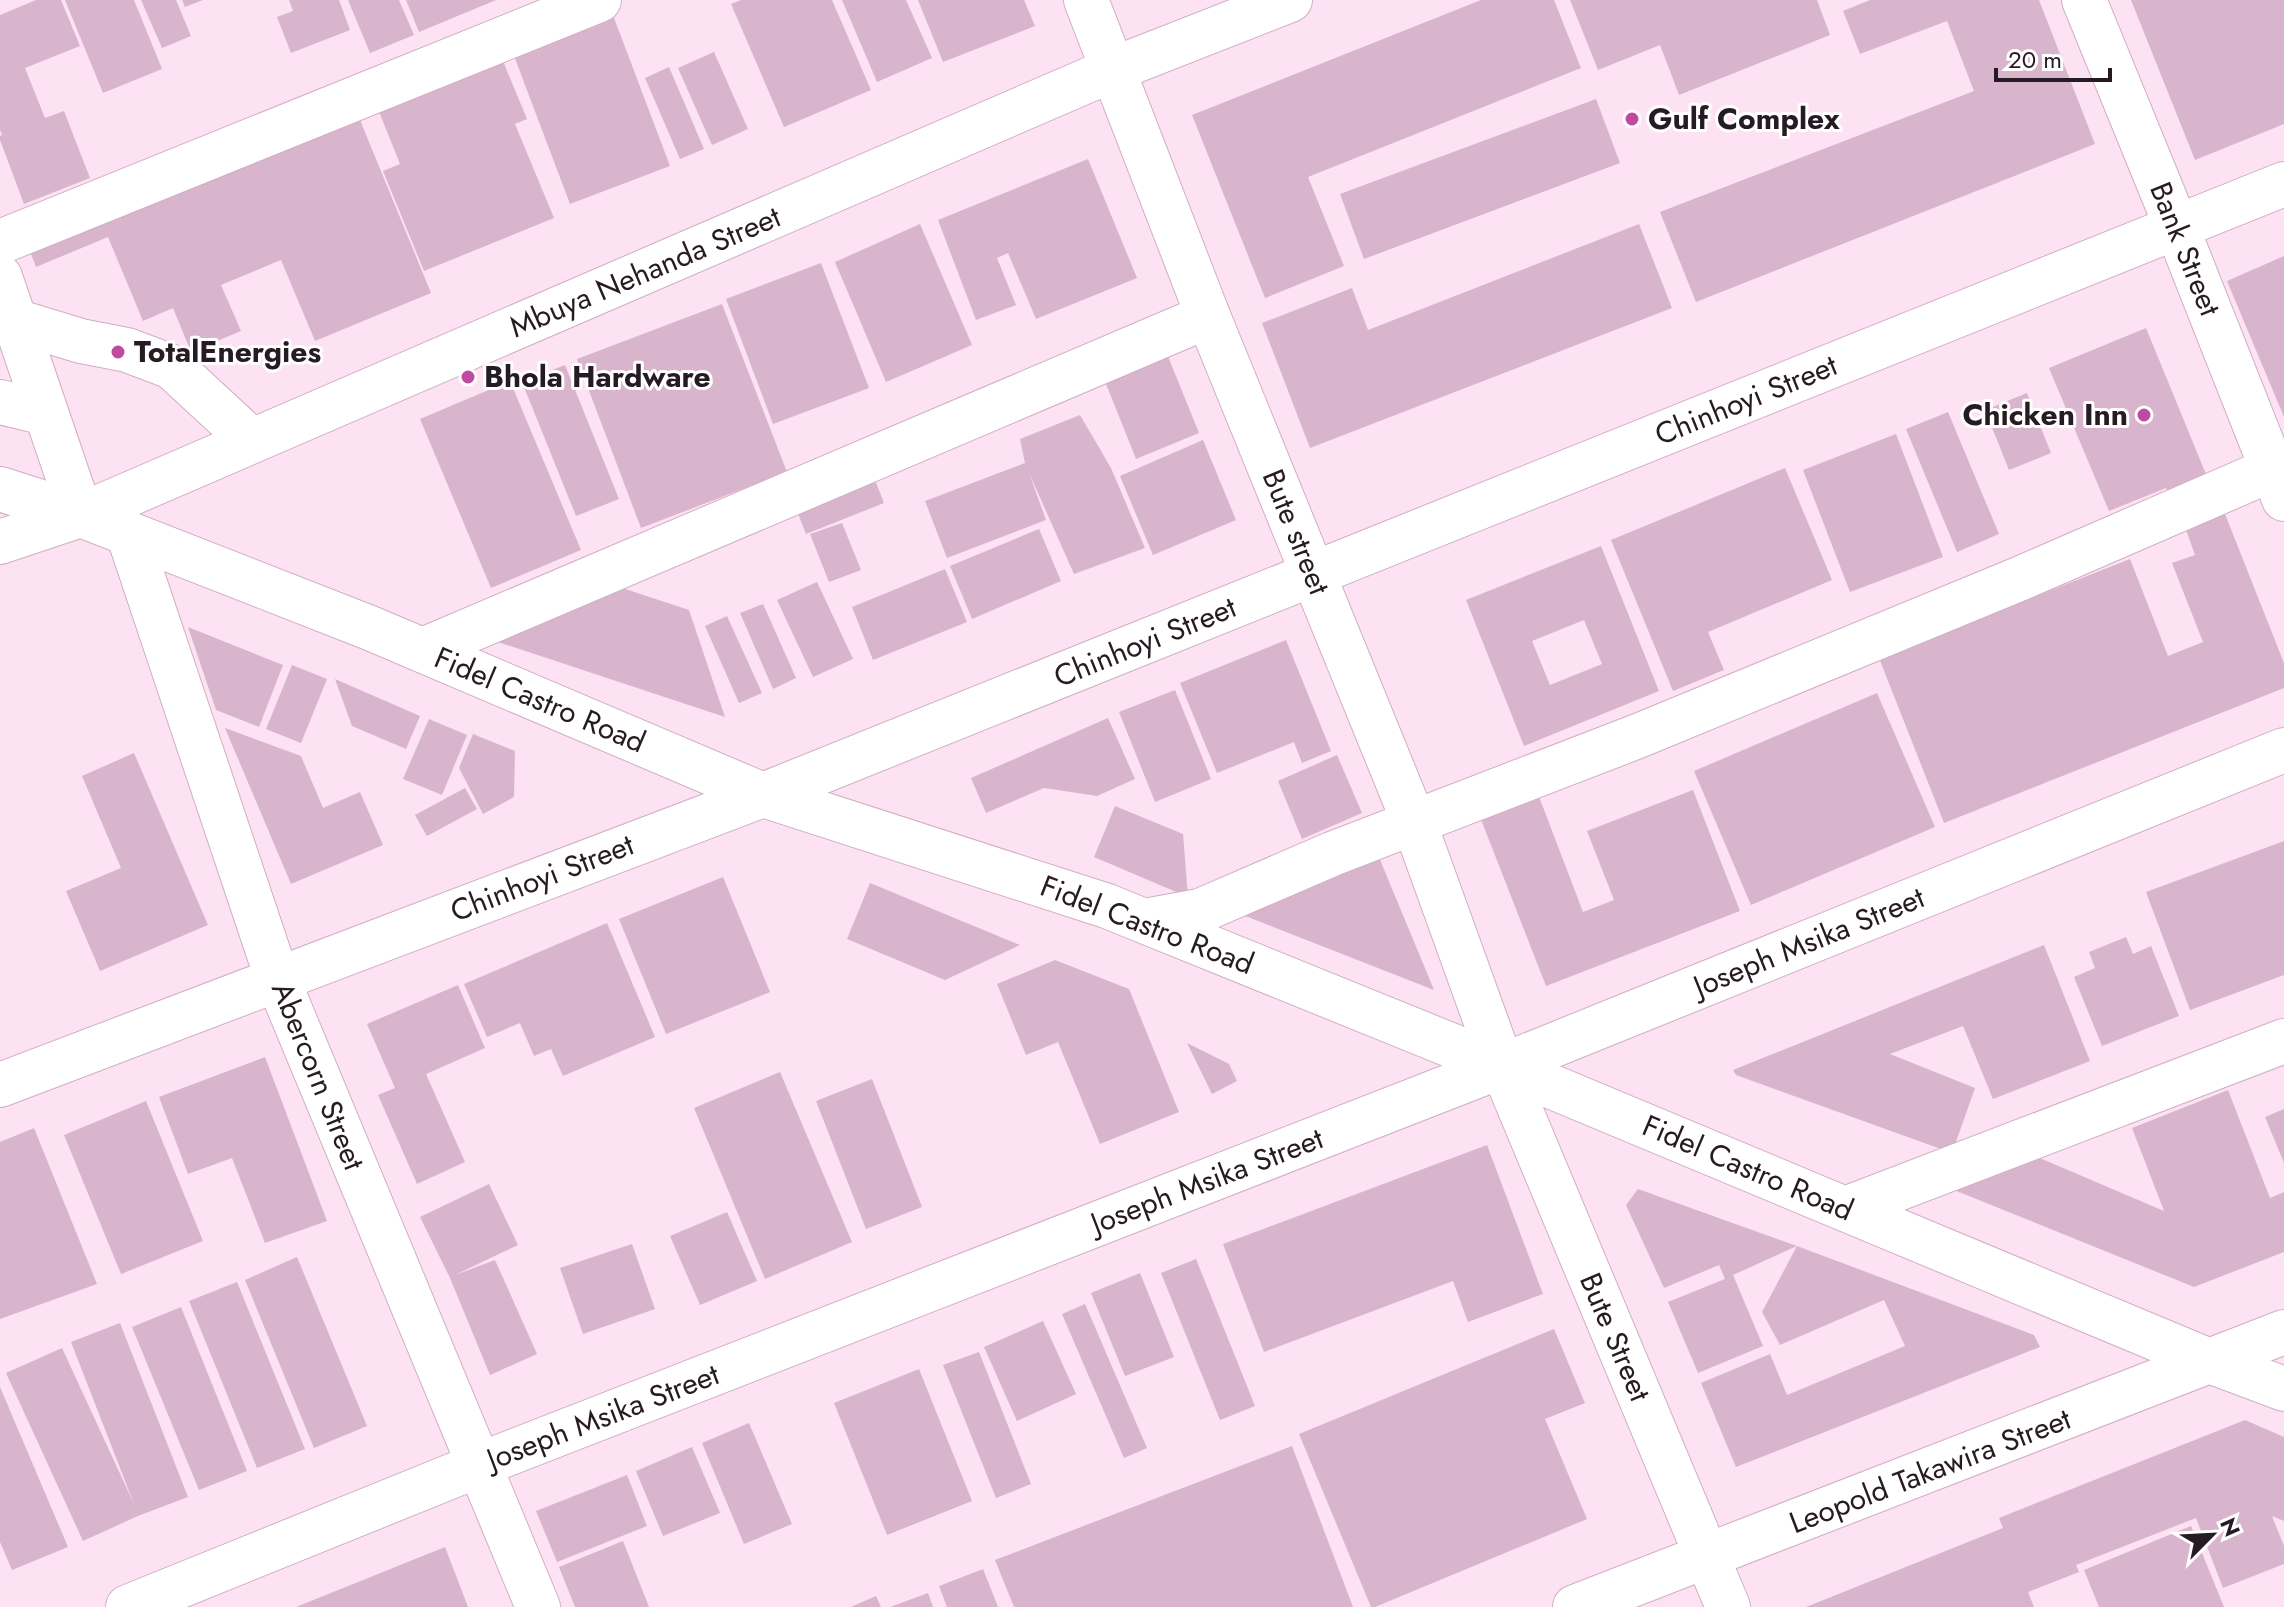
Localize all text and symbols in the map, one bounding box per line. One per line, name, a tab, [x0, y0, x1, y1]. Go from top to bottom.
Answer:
scale bar	[1996, 32, 2110, 82]
text: 20 m	[2008, 42, 2062, 77]
place label: Gulf Complex	[1648, 97, 1840, 140]
marker: Gulf Complex	[1623, 110, 1641, 128]
street label: Bank Street	[2139, 176, 2232, 323]
street label: Mbuya Nehanda Street	[503, 195, 788, 348]
place label: TotalEnergies	[134, 330, 321, 373]
marker: TotalEnergies	[109, 343, 127, 361]
street label: Chinhoyi Street	[1648, 343, 1844, 456]
place label: Bhola Hardware	[484, 355, 711, 398]
marker: Bhola Hardware	[459, 368, 477, 386]
place label: Chicken Inn	[1962, 393, 2128, 436]
marker: Chicken Inn	[2135, 406, 2153, 424]
street label: Bute street	[1252, 463, 1341, 602]
street label: Chinhoyi Street	[1047, 585, 1243, 698]
street label: Fidel Castro Road	[428, 636, 652, 763]
street label: Chinhoyi Street	[444, 823, 640, 932]
street label: Fidel Castro Road	[1034, 864, 1260, 985]
street label: Joseph Msika Street	[1683, 875, 1931, 1009]
street label: Abercorn Street	[261, 975, 376, 1177]
street label: Fidel Castro Road	[1636, 1104, 1860, 1231]
street label: Joseph Msika Street	[1081, 1116, 1330, 1246]
street label: Bute Street	[1569, 1266, 1662, 1408]
street label: Joseph Msika Street	[477, 1352, 726, 1482]
street label: Leopold Takawira Street	[1783, 1397, 2077, 1544]
north arrow	[2172, 1495, 2252, 1575]
text: N	[2212, 1512, 2248, 1541]

